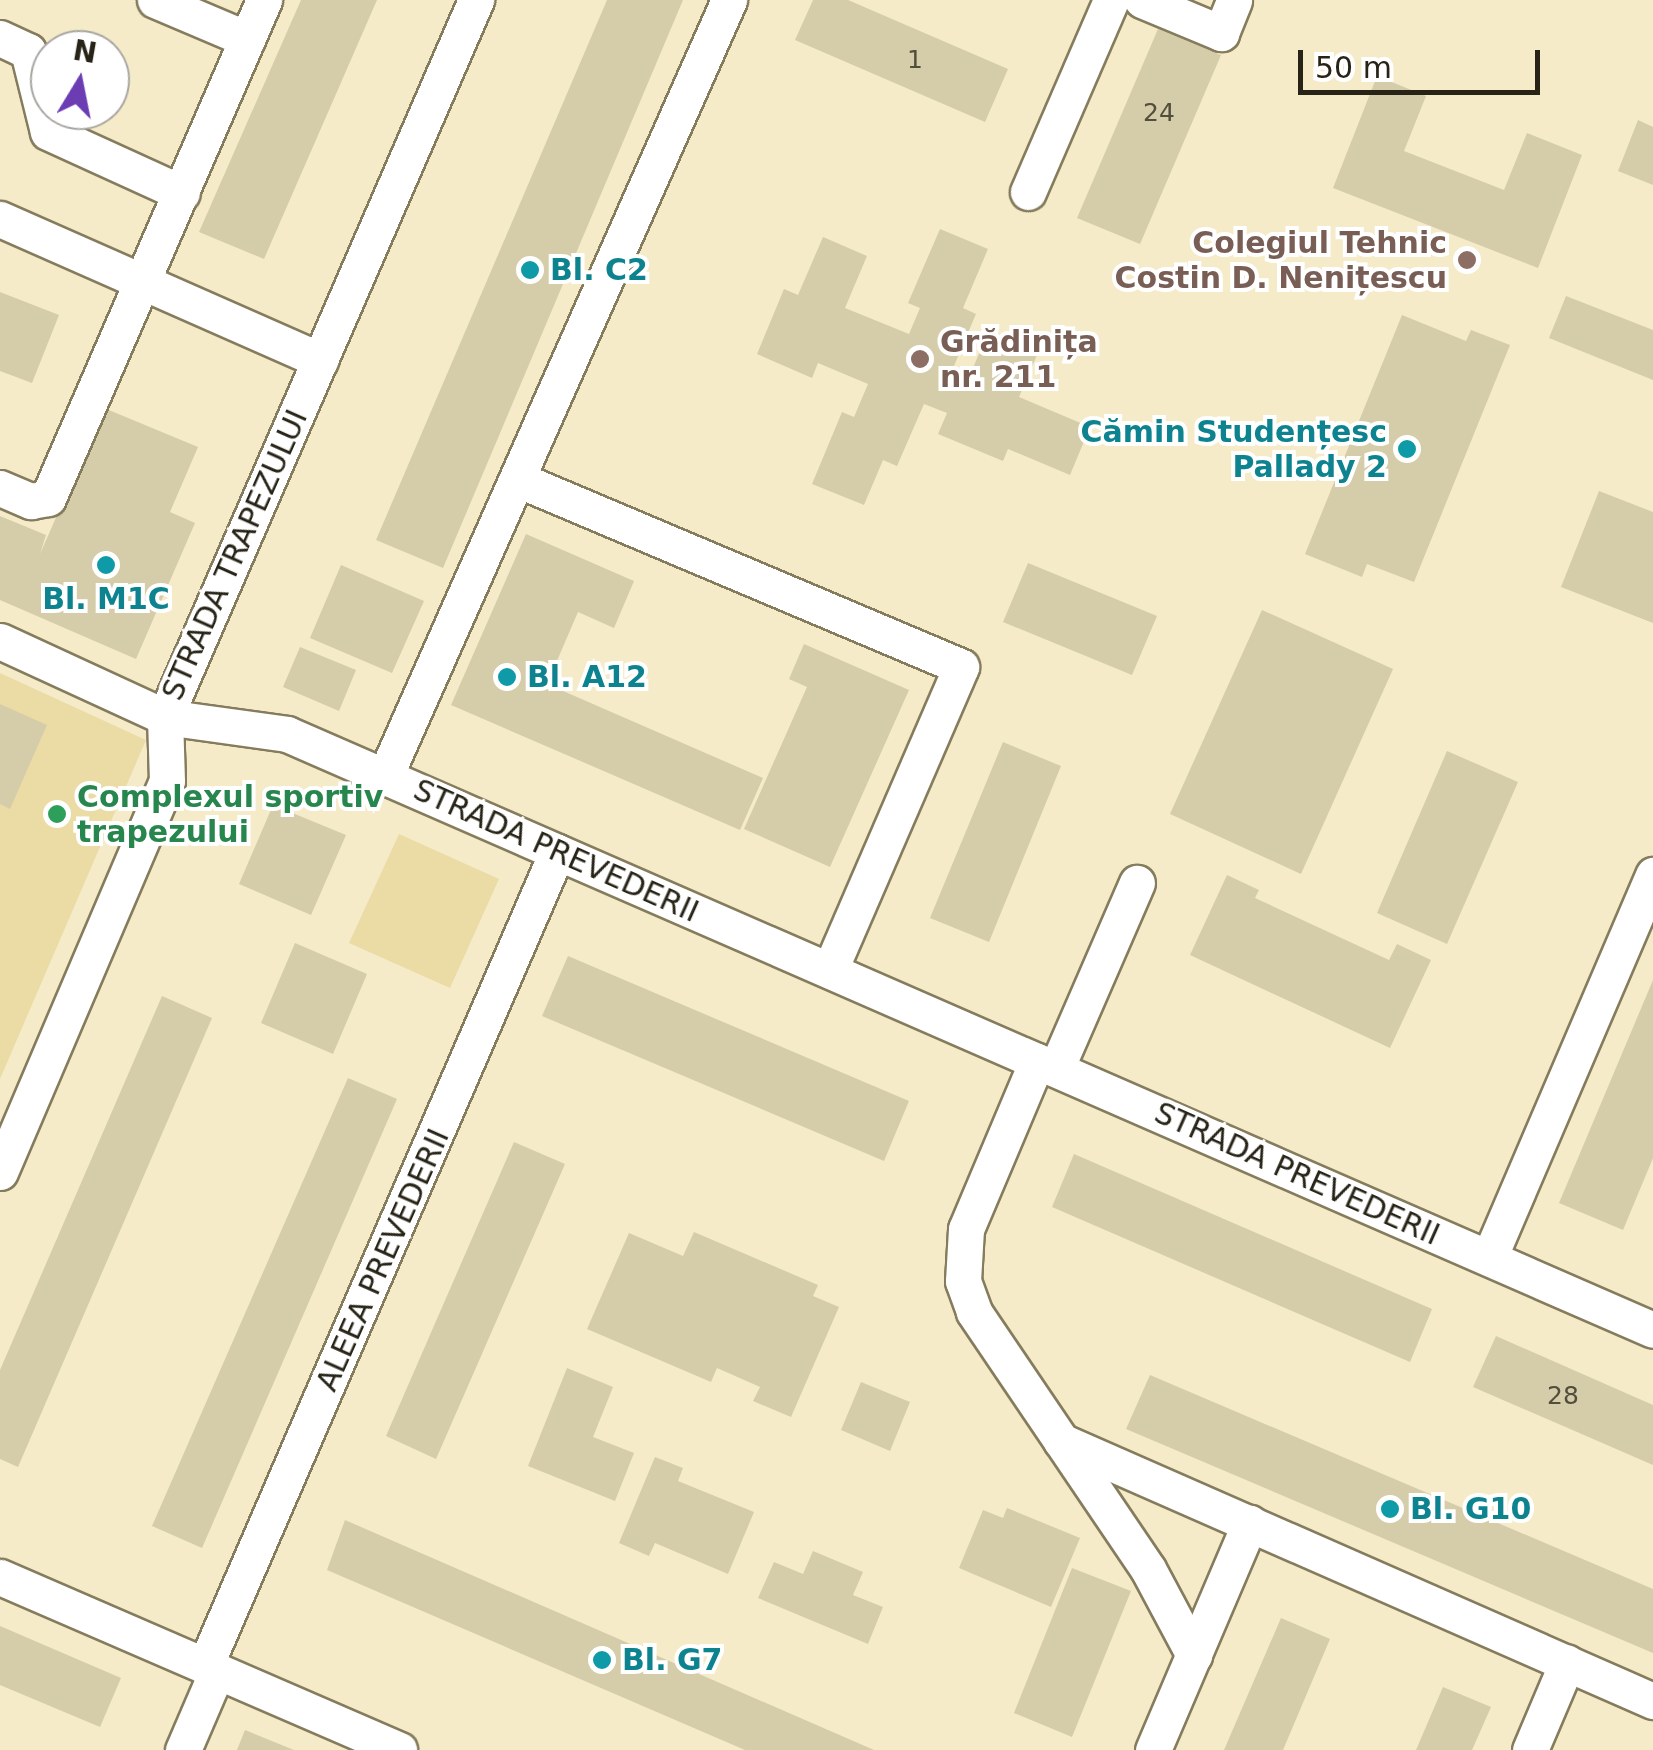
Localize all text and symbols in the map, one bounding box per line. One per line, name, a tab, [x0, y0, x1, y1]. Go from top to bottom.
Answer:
north arrow	[30, 30, 130, 130]
scale bar	[1303, 30, 1546, 92]
text: N	[71, 34, 99, 70]
house number: 1	[907, 45, 923, 75]
text: 50 m	[1315, 50, 1392, 85]
house number: 24	[1143, 98, 1175, 128]
place label: Colegiul Tehnic Costin D. Nenițescu	[1115, 225, 1447, 296]
marker: Colegiul Tehnic Costin D. Nenițescu	[1456, 249, 1478, 271]
place label: Bl. C2	[550, 252, 648, 288]
marker: Bl. C2	[519, 259, 541, 281]
place label: Grădinița nr. 211	[940, 324, 1098, 394]
marker: Grădinița nr. 211	[909, 348, 931, 370]
street label: STRADA TRAPEZULUI	[155, 404, 315, 706]
place label: Cămin Studențesc Pallady 2	[1081, 414, 1387, 484]
marker: Cămin Studențesc Pallady 2	[1396, 438, 1418, 460]
marker: Bl. M1C	[95, 554, 117, 576]
place label: Bl. M1C	[42, 581, 170, 617]
place label: Bl. A12	[527, 659, 647, 695]
marker: Bl. A12	[496, 666, 518, 688]
street label: STRADA PREVEDERII	[408, 772, 704, 930]
place label: Complexul sportiv trapezului	[77, 779, 383, 850]
marker: Complexul sportiv trapezului	[46, 803, 68, 825]
street label: STRADA PREVEDERII	[1149, 1095, 1445, 1253]
street label: ALEEA PREVEDERII	[309, 1123, 457, 1397]
house number: 28	[1547, 1381, 1579, 1411]
place label: Bl. G10	[1410, 1491, 1531, 1527]
marker: Bl. G10	[1379, 1498, 1401, 1520]
place label: Bl. G7	[622, 1642, 722, 1678]
marker: Bl. G7	[591, 1649, 613, 1671]

